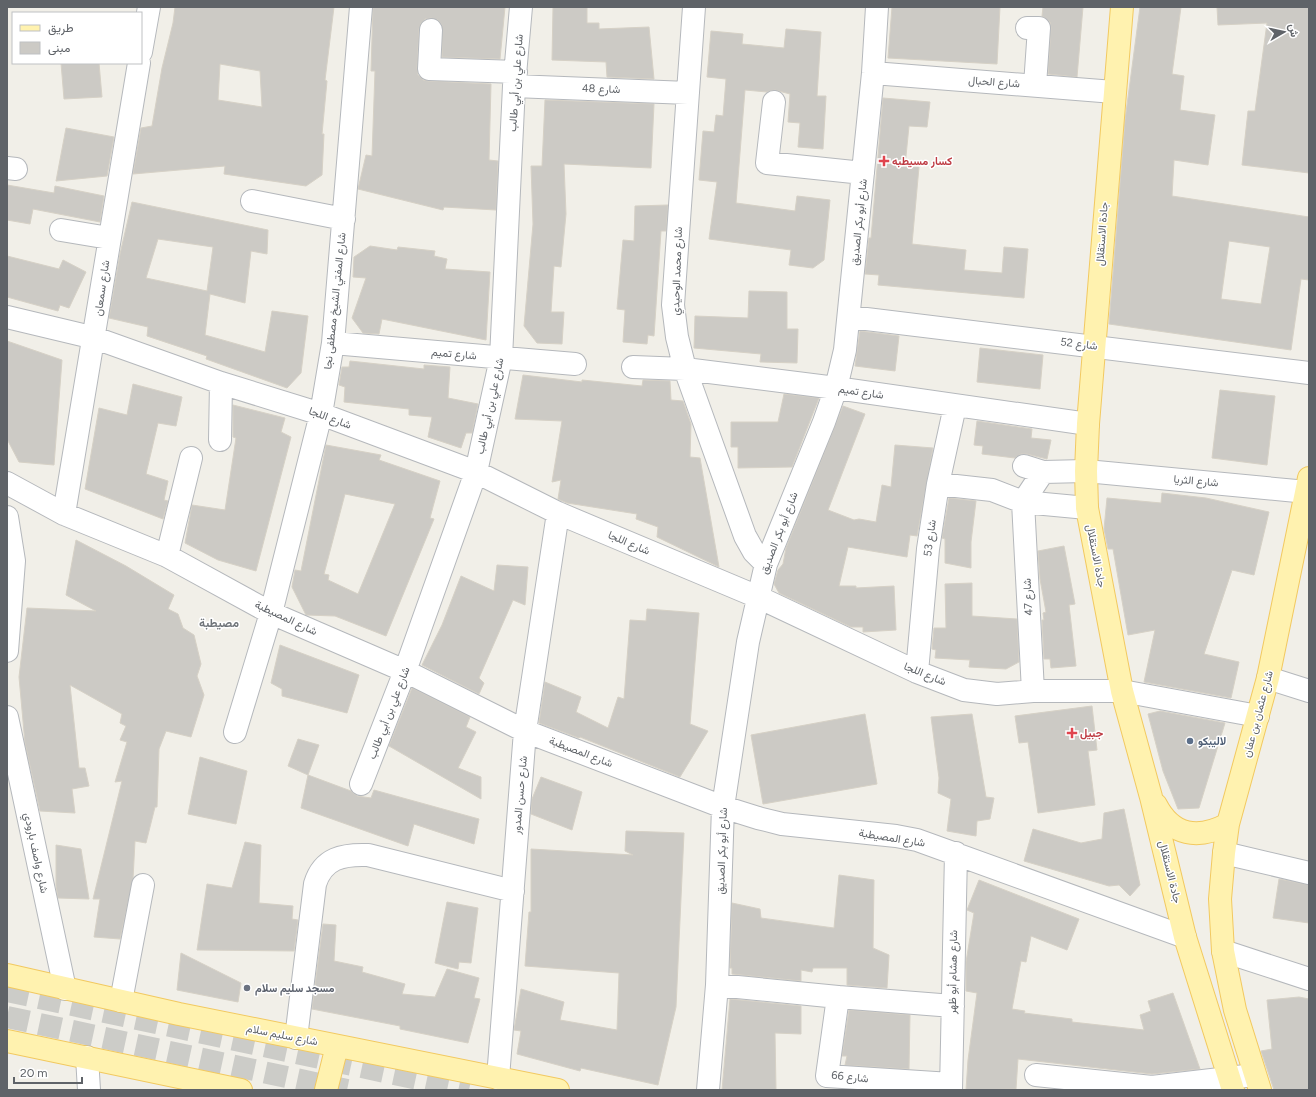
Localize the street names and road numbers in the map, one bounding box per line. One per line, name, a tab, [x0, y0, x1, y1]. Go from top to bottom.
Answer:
street label: شارع علي بن أبي طالب	[506, 33, 529, 133]
street label: شارع الحبال	[968, 74, 1021, 91]
street label: شارع 48	[582, 82, 621, 97]
street label: شارع أبو بكر الصديق	[848, 178, 871, 266]
street label: جادة الاستقلال	[1093, 202, 1111, 266]
street label: شارع محمد الوحيدي	[669, 226, 688, 316]
street label: شارع المفتي الشيخ مصطفى نجا	[321, 232, 352, 370]
street label: شارع سمعان	[92, 259, 113, 317]
street label: شارع 52	[1060, 335, 1099, 354]
street label: شارع تميم	[431, 346, 478, 363]
street label: شارع علي بن أبي طالب	[473, 356, 510, 456]
street label: شارع تميم	[837, 382, 885, 403]
street label: شارع اللجا	[307, 404, 353, 433]
street label: شارع الثريا	[1173, 473, 1219, 490]
street label: شارع أبو بكر الصديق	[757, 490, 802, 576]
street label: شارع 53	[921, 518, 940, 557]
street label: جادة الاستقلال	[1083, 523, 1109, 589]
street label: شارع اللجا	[606, 528, 652, 559]
street label: شارع 47	[1021, 578, 1036, 616]
street label: شارع المصيطبة	[252, 598, 320, 639]
street label: شارع اللجا	[902, 660, 948, 689]
street label: شارع علي بن أبي طالب	[365, 665, 416, 762]
street label: شارع عثمان بن عفان	[1240, 669, 1277, 759]
street label: شارع المصيطبة	[547, 734, 615, 771]
street label: شارع حسن المدور	[510, 755, 531, 836]
street label: شارع أبو بكر الصديق	[714, 807, 731, 895]
street label: شارع واصف بارودي	[18, 812, 51, 895]
street label: شارع المصيطبة	[858, 826, 927, 851]
street label: جادة الاستقلال	[1156, 839, 1184, 905]
street label: شارع هشام أبو ظهر	[946, 929, 961, 1015]
street label: شارع سليم سلام	[245, 1022, 319, 1049]
street label: شارع 66	[831, 1069, 870, 1086]

